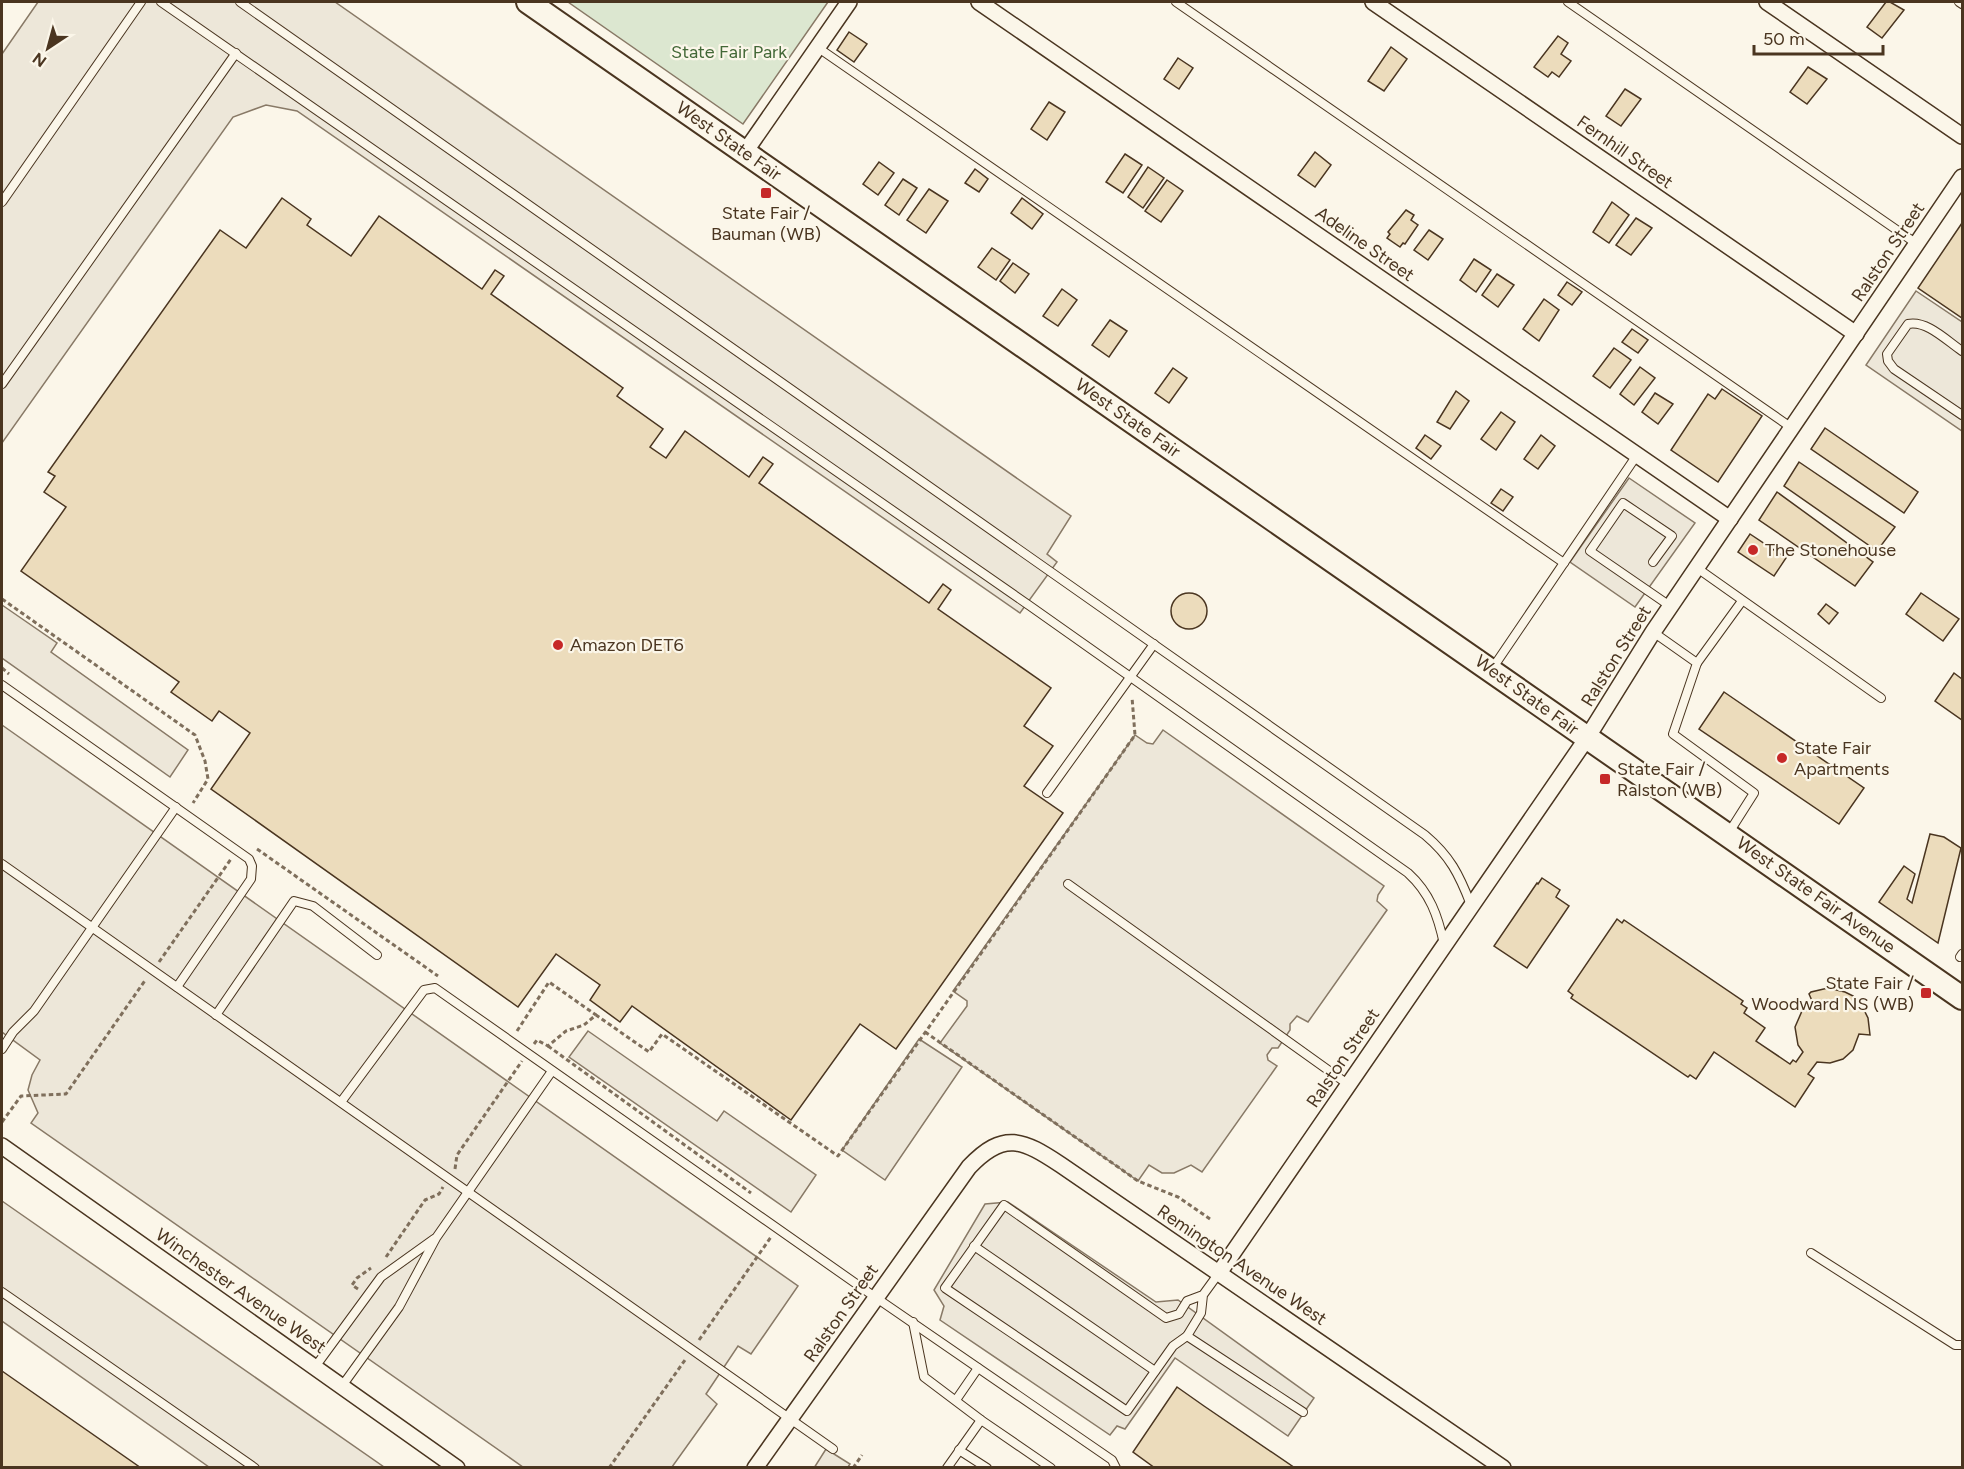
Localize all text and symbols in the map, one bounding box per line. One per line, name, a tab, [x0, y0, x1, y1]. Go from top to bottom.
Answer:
north arrow	[18, 18, 78, 78]
scale bar	[1754, 18, 1883, 56]
text: 50 m	[1763, 28, 1805, 50]
park label: State Fair Park	[671, 41, 787, 63]
text: N	[29, 48, 50, 71]
street label: West State Fair	[672, 97, 786, 185]
street label: Fernhill Street	[1573, 111, 1678, 193]
marker: State Fair / Bauman (WB)	[759, 186, 773, 200]
street label: Ralston Street	[1847, 198, 1929, 306]
place label: State Fair / Bauman (WB)	[711, 202, 821, 245]
street label: Adeline Street	[1311, 202, 1419, 286]
street label: West State Fair	[1071, 374, 1185, 462]
place label: The Stonehouse	[1765, 539, 1896, 561]
marker: The Stonehouse	[1746, 543, 1760, 557]
street label: Ralston Street	[1576, 601, 1656, 711]
place label: Amazon DET6	[570, 634, 684, 656]
marker: Amazon DET6	[551, 638, 565, 652]
street label: West State Fair	[1471, 650, 1583, 740]
place label: State Fair Apartments	[1794, 737, 1889, 780]
marker: State Fair Apartments	[1775, 751, 1789, 765]
place label: State Fair / Ralston (WB)	[1617, 758, 1722, 801]
marker: State Fair / Ralston (WB)	[1598, 772, 1612, 786]
street label: West State Fair Avenue	[1732, 832, 1900, 958]
place label: State Fair / Woodward NS (WB)	[1751, 972, 1914, 1015]
marker: State Fair / Woodward NS (WB)	[1919, 986, 1933, 1000]
street label: Ralston Street	[1302, 1004, 1384, 1112]
street label: Remington Avenue West	[1153, 1200, 1331, 1330]
street label: Winchester Avenue West	[151, 1224, 331, 1358]
street label: Ralston Street	[799, 1259, 883, 1366]

